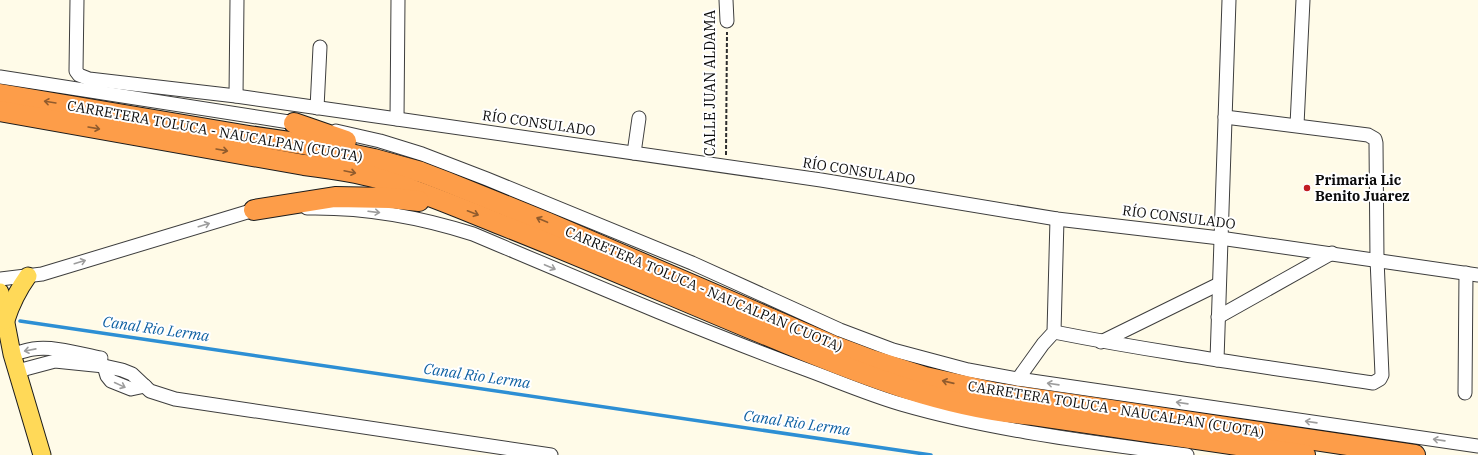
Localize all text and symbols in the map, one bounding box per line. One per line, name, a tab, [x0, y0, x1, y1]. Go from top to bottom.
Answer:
street label: CALLE JUAN ALDAMA	[701, 9, 719, 156]
street label: CARRETERA TOLUCA - NAUCALPAN (CUOTA)	[66, 96, 364, 166]
one-way arrow	[44, 98, 57, 106]
street label: RÍO CONSULADO	[481, 105, 597, 140]
one-way arrow	[87, 124, 100, 132]
one-way arrow	[215, 147, 228, 155]
street label: RÍO CONSULADO	[801, 152, 917, 189]
one-way arrow	[343, 169, 356, 177]
place label: Primaria Lic Benito Juarez	[1315, 171, 1410, 205]
marker: Primaria Lic Benito Juarez	[1302, 183, 1312, 193]
street label: RÍO CONSULADO	[1121, 200, 1237, 233]
one-way arrow	[367, 208, 380, 216]
one-way arrow	[466, 210, 478, 218]
one-way arrow	[536, 216, 548, 223]
one-way arrow	[197, 221, 210, 228]
street label: CARRETERA TOLUCA - NAUCALPAN (CUOTA)	[563, 222, 845, 356]
one-way arrow	[73, 258, 86, 265]
one-way arrow	[544, 264, 556, 271]
water label: Canal Rio Lerma	[102, 312, 211, 346]
one-way arrow	[23, 346, 36, 354]
water label: Canal Rio Lerma	[423, 359, 532, 393]
one-way arrow	[942, 377, 955, 385]
street label: CARRETERA TOLUCA - NAUCALPAN (CUOTA)	[967, 377, 1265, 441]
one-way arrow	[1047, 380, 1060, 388]
one-way arrow	[114, 382, 126, 389]
one-way arrow	[1176, 399, 1189, 407]
water label: Canal Rio Lerma	[743, 406, 852, 440]
one-way arrow	[1305, 418, 1318, 426]
one-way arrow	[1433, 436, 1446, 444]

